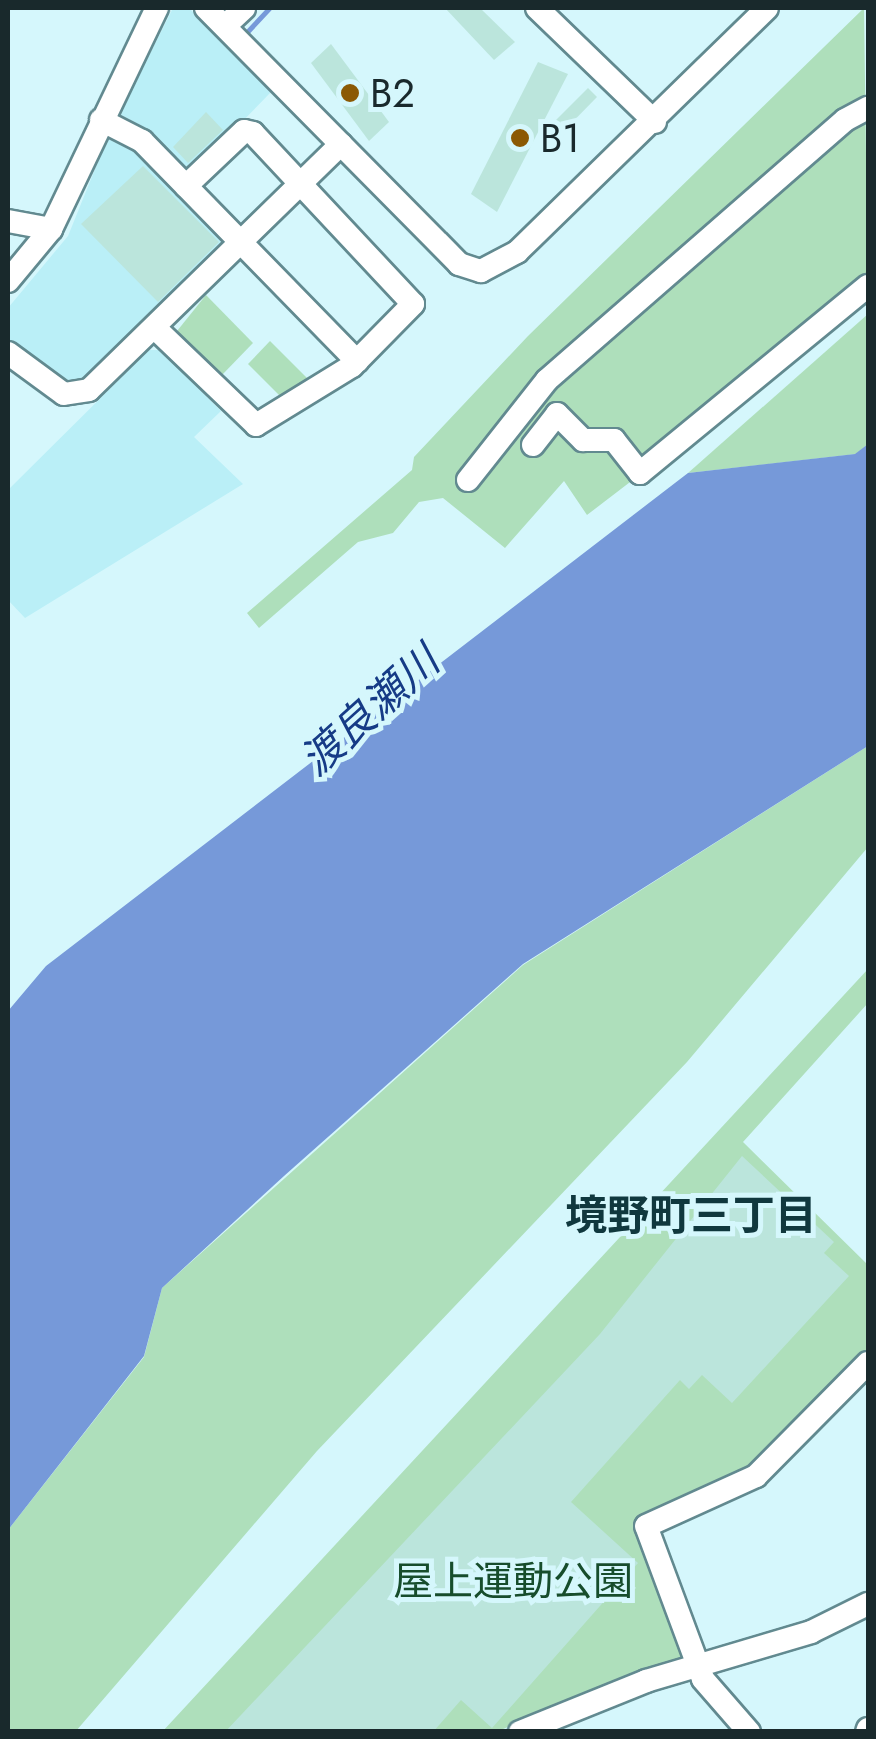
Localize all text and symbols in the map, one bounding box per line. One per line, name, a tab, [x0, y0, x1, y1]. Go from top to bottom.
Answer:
place label: B2	[370, 69, 415, 117]
marker: B2	[339, 82, 361, 104]
place label: B1	[540, 114, 580, 162]
marker: B1	[509, 127, 531, 149]
water label: 渡良瀬川	[291, 636, 449, 786]
district label: 境野町三丁目	[565, 1191, 817, 1241]
park label: 屋上運動公園	[393, 1557, 633, 1605]

